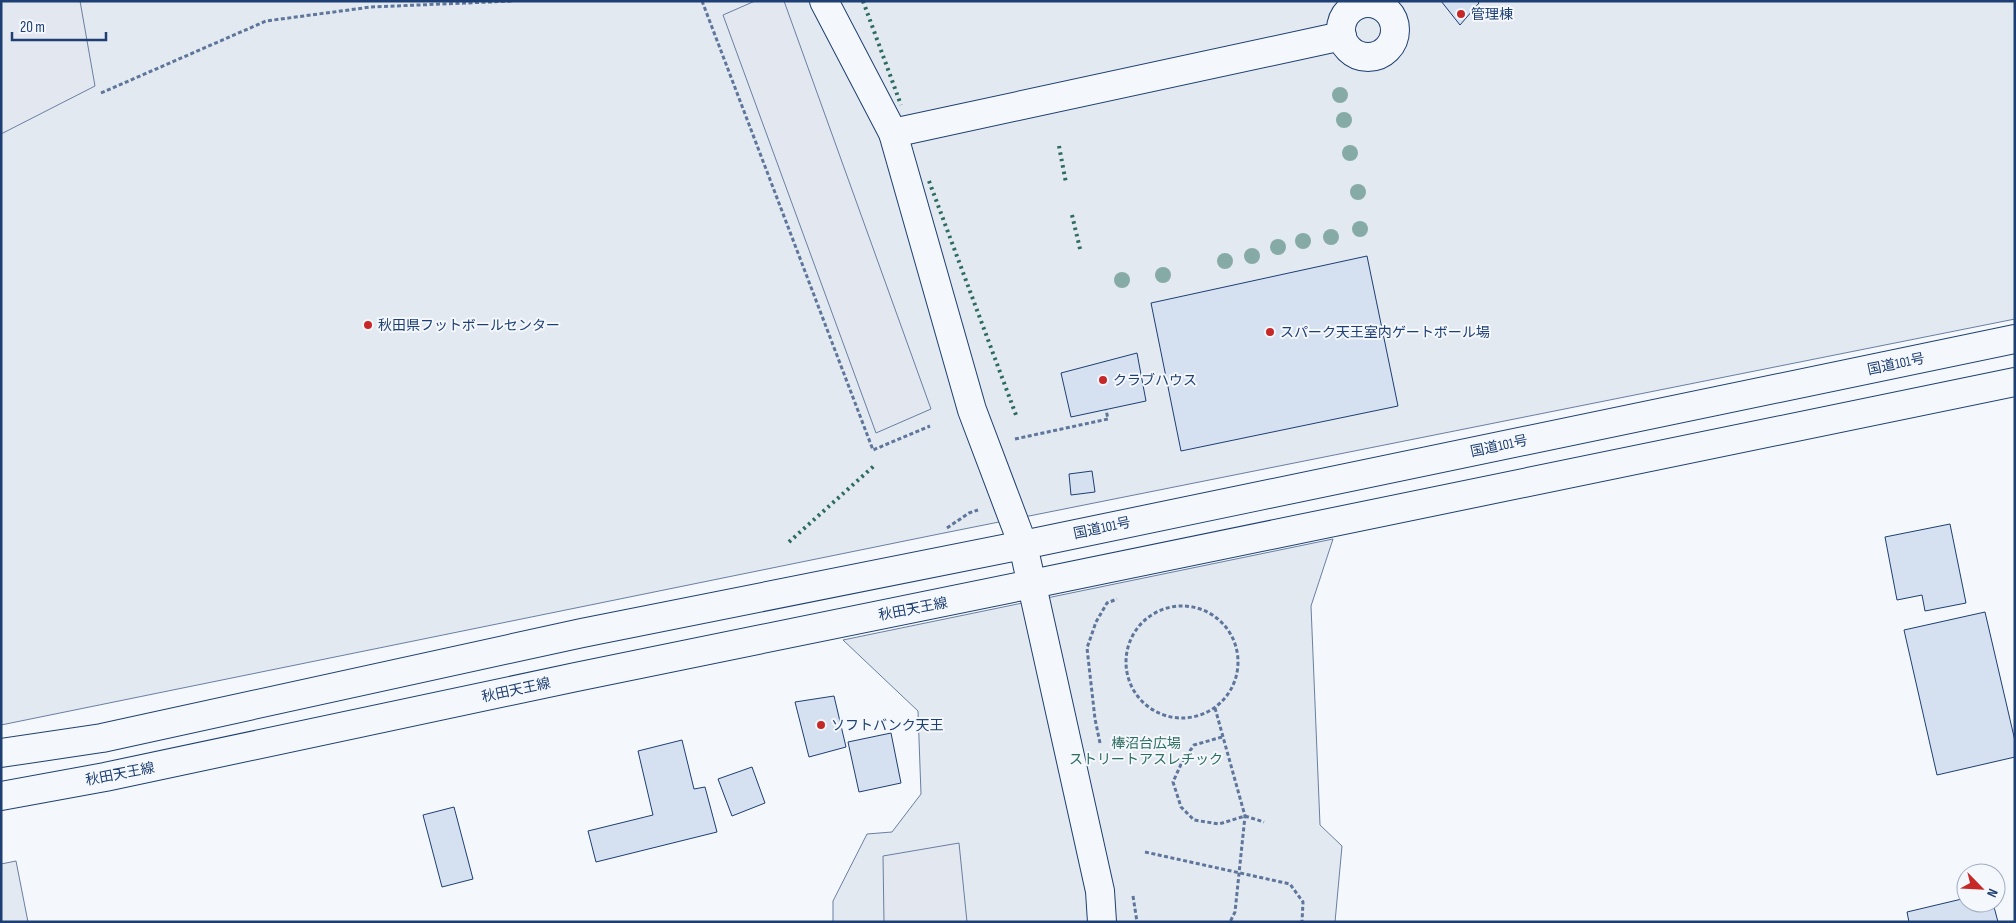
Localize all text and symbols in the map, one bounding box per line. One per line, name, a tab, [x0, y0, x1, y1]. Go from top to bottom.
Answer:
place label: 管理棟	[1471, 6, 1513, 23]
marker: 管理棟	[1455, 8, 1467, 20]
scale bar	[12, 10, 106, 42]
text: 20 m	[20, 18, 45, 37]
place label: 秋田県フットボールセンター	[378, 317, 560, 334]
marker: 秋田県フットボールセンター	[362, 319, 374, 331]
place label: スパーク天王室内ゲートボール場	[1280, 324, 1490, 341]
marker: スパーク天王室内ゲートボール場	[1264, 326, 1276, 338]
street label: 国道101号	[1866, 350, 1926, 378]
place label: クラブハウス	[1113, 372, 1197, 389]
marker: クラブハウス	[1097, 374, 1109, 386]
street label: 国道101号	[1469, 432, 1529, 460]
street label: 国道101号	[1072, 514, 1132, 542]
street label: 秋田天王線	[877, 594, 949, 624]
street label: 秋田天王線	[480, 674, 552, 706]
place label: ソフトバンク天王	[831, 717, 944, 734]
marker: ソフトバンク天王	[815, 719, 827, 731]
park label: 棒沼台広場 ストリートアスレチック	[1069, 735, 1223, 768]
street label: 秋田天王線	[84, 759, 156, 789]
north arrow	[1956, 863, 2006, 913]
text: N	[1983, 886, 2002, 900]

